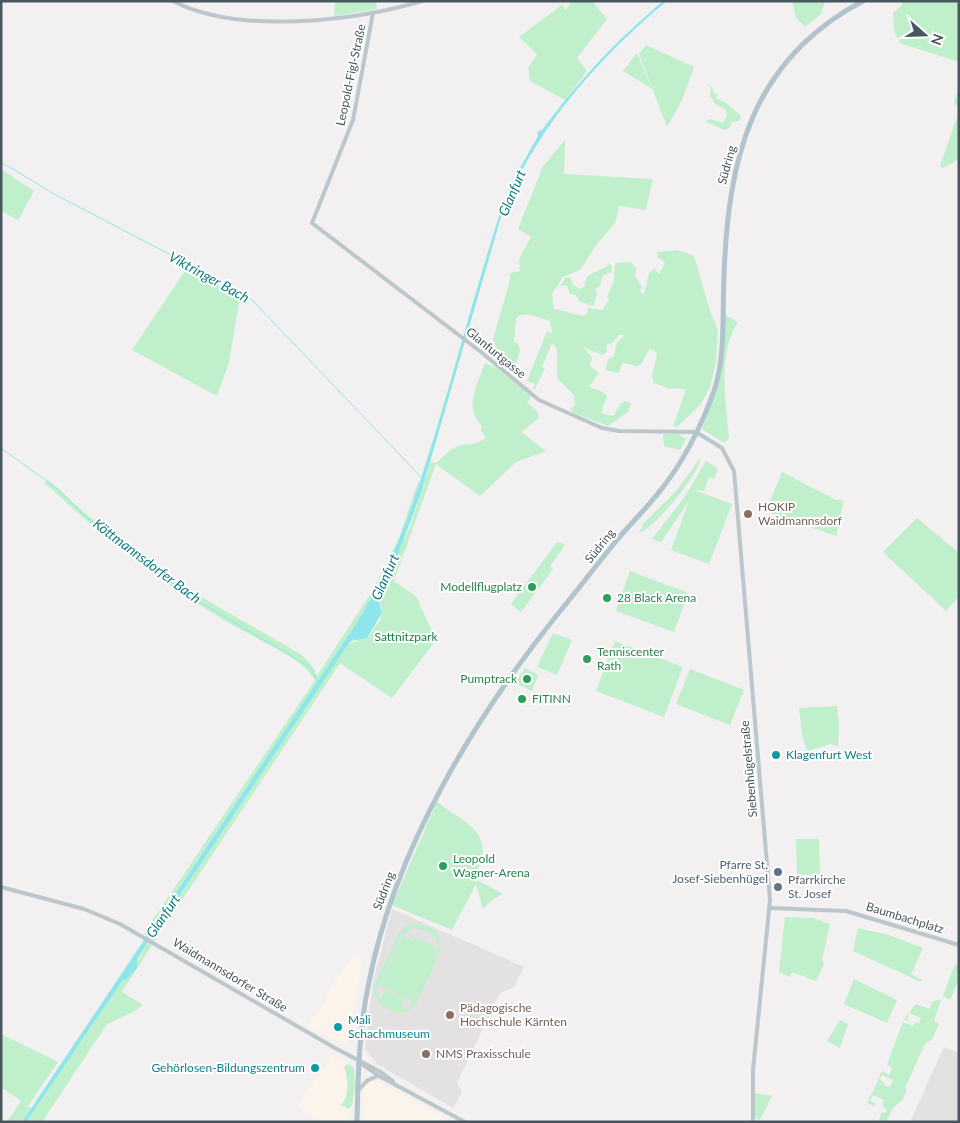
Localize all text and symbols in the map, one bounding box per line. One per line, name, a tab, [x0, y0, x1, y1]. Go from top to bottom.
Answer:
north arrow	[900, 10, 950, 60]
street label: Leopold-Figl-Straße	[332, 23, 369, 127]
text: N	[928, 32, 948, 48]
street label: Südring	[714, 144, 739, 186]
water label: Glanfurt	[494, 167, 529, 219]
water label: Viktringer Bach	[166, 247, 252, 306]
street label: Glanfurtgasse	[463, 324, 529, 381]
place label: HOKIP Waidmannsdorf	[758, 499, 843, 528]
marker: HOKIP Waidmannsdorf	[742, 508, 754, 520]
water label: Köttmannsdorfer Bach	[90, 515, 205, 607]
street label: Südring	[581, 525, 618, 566]
water label: Glanfurt	[367, 551, 402, 602]
place label: Modellflugplatz	[440, 579, 523, 594]
marker: Modellflugplatz	[526, 581, 538, 593]
place label: 28 Black Arena	[617, 590, 696, 605]
marker: 28 Black Arena	[601, 592, 613, 604]
park label: Sattnitzpark	[375, 629, 438, 644]
place label: Tenniscenter Rath	[597, 644, 665, 673]
marker: Tenniscenter Rath	[581, 653, 593, 665]
place label: Pumptrack	[460, 671, 518, 686]
marker: Pumptrack	[521, 673, 533, 685]
place label: FITINN	[532, 691, 571, 706]
marker: FITINN	[516, 693, 528, 705]
street label: Siebenhügelstraße	[737, 720, 760, 818]
place label: Klagenfurt West	[786, 747, 873, 762]
marker: Klagenfurt West	[770, 749, 782, 761]
place label: Leopold Wagner-Arena	[453, 851, 530, 880]
place label: Pfarre St. Josef-Siebenhügel	[672, 857, 768, 886]
marker: Leopold Wagner-Arena	[437, 860, 449, 872]
marker: Pfarre St. Josef-Siebenhügel	[772, 866, 784, 878]
street label: Südring	[369, 869, 398, 912]
place label: Pfarrkirche St. Josef	[788, 872, 846, 901]
marker: Pfarrkirche St. Josef	[772, 881, 784, 893]
water label: Glanfurt	[142, 891, 183, 941]
street label: Baumbachplatz	[864, 899, 946, 937]
street label: Waidmannsdorfer Straße	[170, 934, 290, 1015]
place label: Pädagogische Hochschule Kärnten	[460, 1000, 567, 1029]
marker: Pädagogische Hochschule Kärnten	[444, 1009, 456, 1021]
place label: Mali Schachmuseum	[348, 1012, 430, 1041]
marker: Mali Schachmuseum	[332, 1021, 344, 1033]
place label: NMS Praxisschule	[436, 1046, 531, 1061]
marker: NMS Praxisschule	[420, 1048, 432, 1060]
place label: Gehörlosen-Bildungszentrum	[151, 1060, 305, 1075]
marker: Gehörlosen-Bildungszentrum	[309, 1062, 321, 1074]

